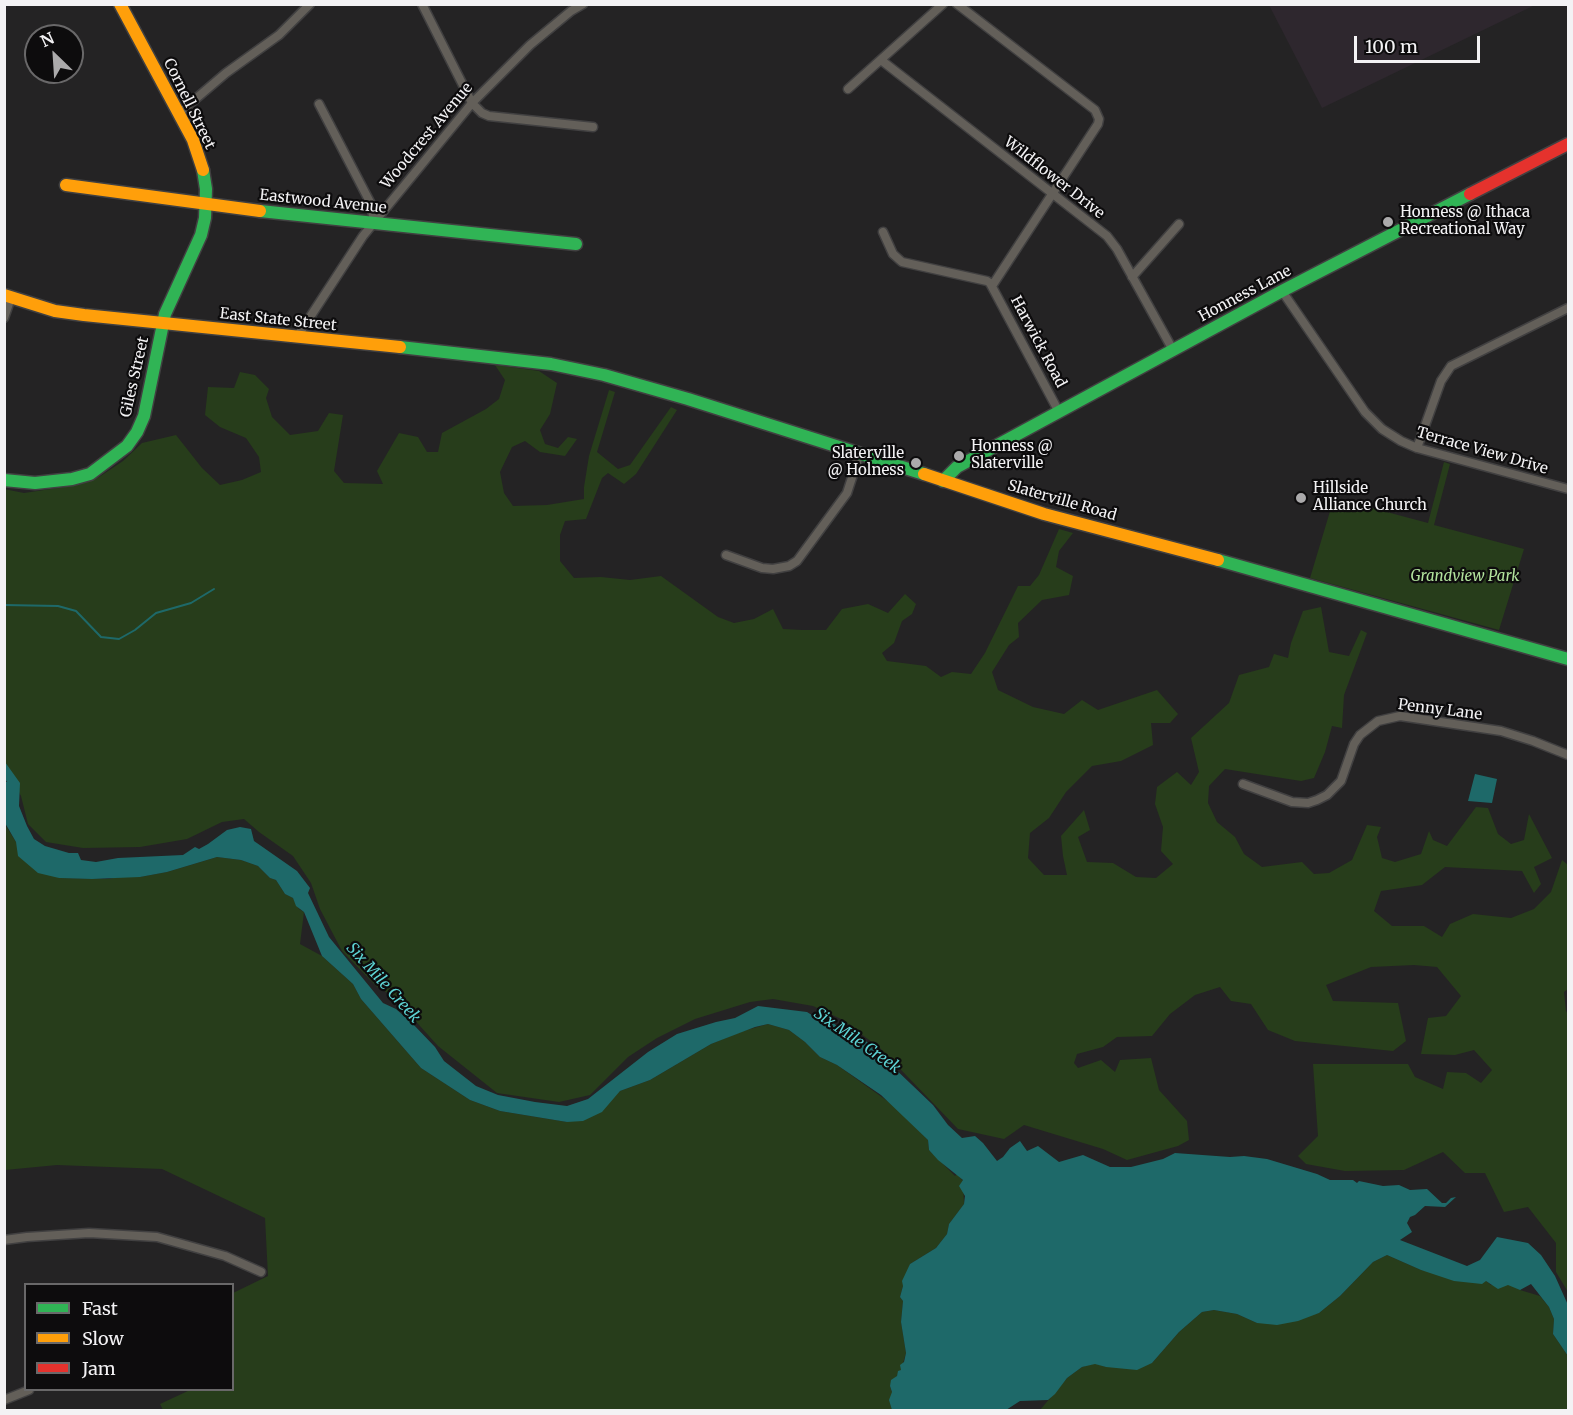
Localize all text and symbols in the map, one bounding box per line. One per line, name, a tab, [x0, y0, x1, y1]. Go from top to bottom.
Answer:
north arrow	[24, 24, 84, 84]
scale bar	[1357, 24, 1483, 62]
text: N	[37, 28, 57, 51]
text: 100 m	[1365, 35, 1418, 58]
street label: Cornell Street	[159, 56, 219, 152]
street label: Woodcrest Avenue	[377, 79, 477, 193]
street label: Wildflower Drive	[1000, 133, 1108, 223]
street label: Eastwood Avenue	[259, 186, 387, 218]
place label: Honness @ Ithaca Recreational Way	[1400, 204, 1530, 239]
marker: Honness @ Ithaca Recreational Way	[1381, 215, 1395, 229]
street label: Honness Lane	[1196, 262, 1294, 326]
street label: Harwick Road	[1006, 293, 1070, 391]
street label: East State Street	[219, 305, 337, 335]
street label: Giles Street	[117, 335, 153, 419]
street label: Terrace View Drive	[1414, 424, 1550, 478]
place label: Honness @ Slaterville	[971, 438, 1053, 473]
place label: Slaterville @ Holness	[827, 445, 904, 480]
marker: Honness @ Slaterville	[952, 449, 966, 463]
marker: Slaterville @ Holness	[909, 456, 923, 470]
street label: Slaterville Road	[1006, 477, 1118, 525]
place label: Hillside Alliance Church	[1313, 480, 1427, 515]
marker: Hillside Alliance Church	[1294, 491, 1308, 505]
park label: Grandview Park	[1411, 568, 1519, 586]
street label: Penny Lane	[1397, 696, 1483, 724]
water label: Six Mile Creek	[342, 939, 424, 1027]
water label: Six Mile Creek	[810, 1004, 904, 1078]
legend	[24, 1283, 234, 1391]
text: Fast	[82, 1297, 118, 1320]
text: Slow	[82, 1327, 124, 1350]
text: Jam	[82, 1357, 116, 1380]

